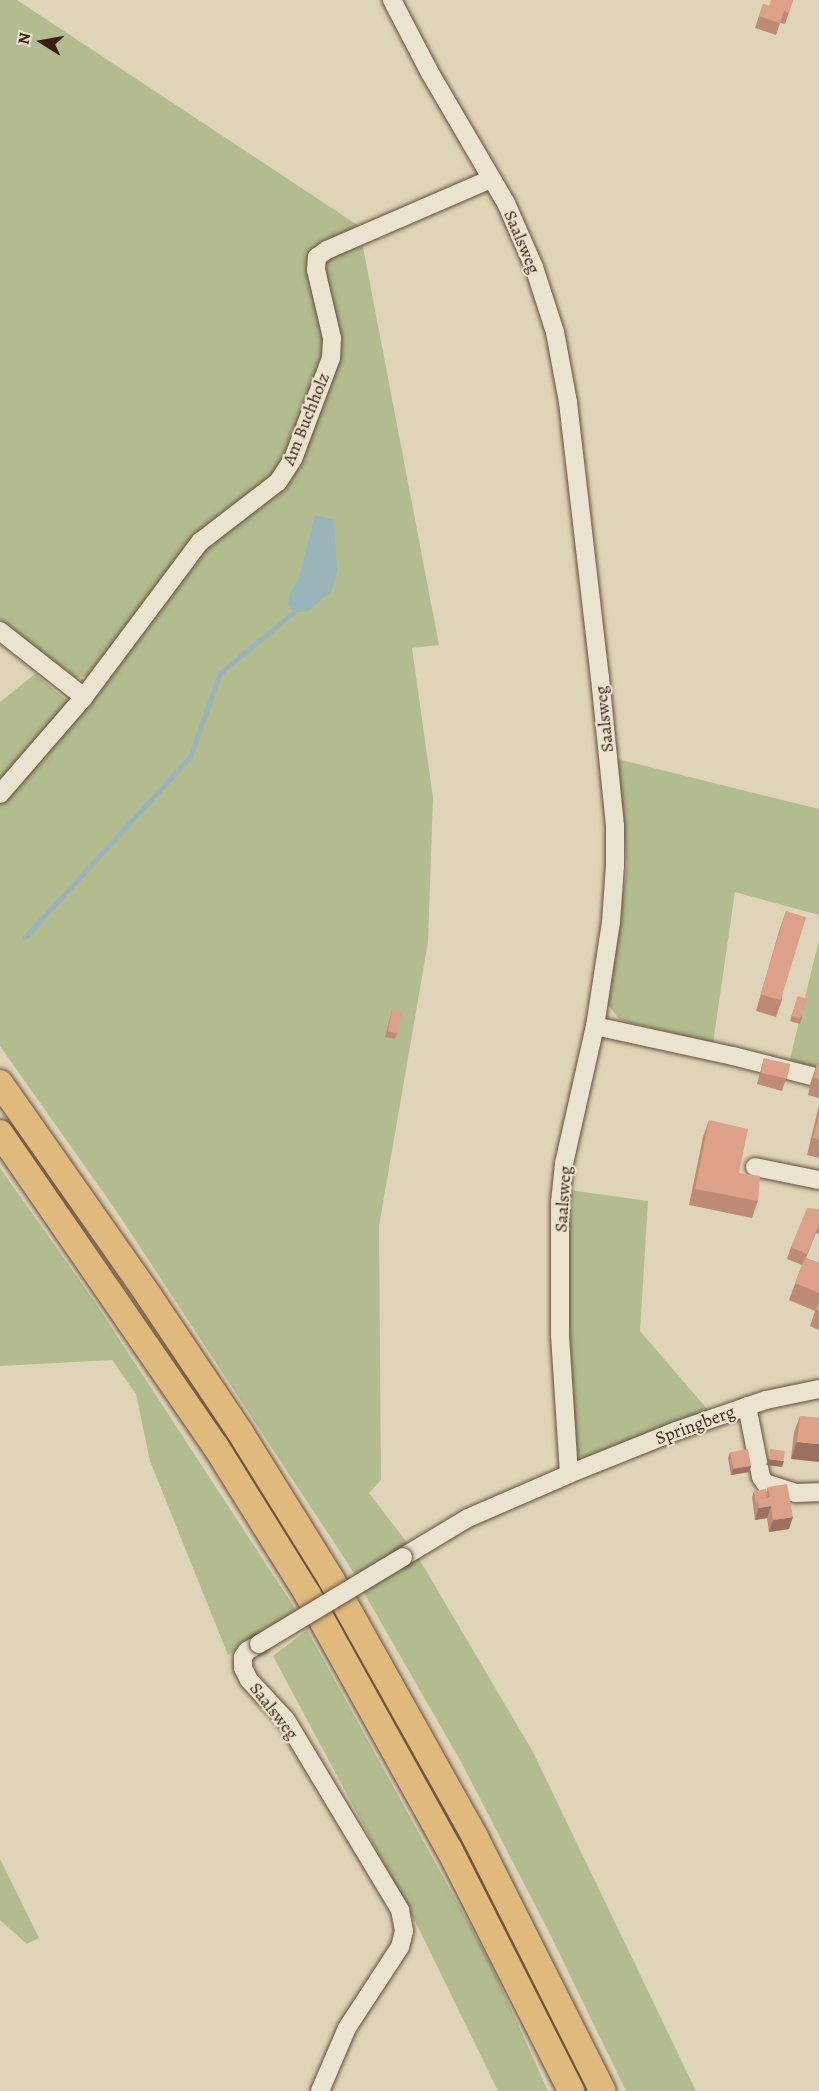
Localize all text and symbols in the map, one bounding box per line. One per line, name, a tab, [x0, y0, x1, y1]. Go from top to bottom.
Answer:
north arrow	[12, 12, 72, 72]
text: N	[12, 31, 36, 46]
street label: Saalsweg	[499, 207, 545, 277]
street label: Am Buchholz	[278, 370, 334, 468]
street label: Saalsweg	[590, 685, 618, 753]
street label: Saalsweg	[550, 1165, 576, 1233]
street label: Springberg	[652, 1401, 738, 1449]
street label: Saalsweg	[245, 1678, 303, 1744]

